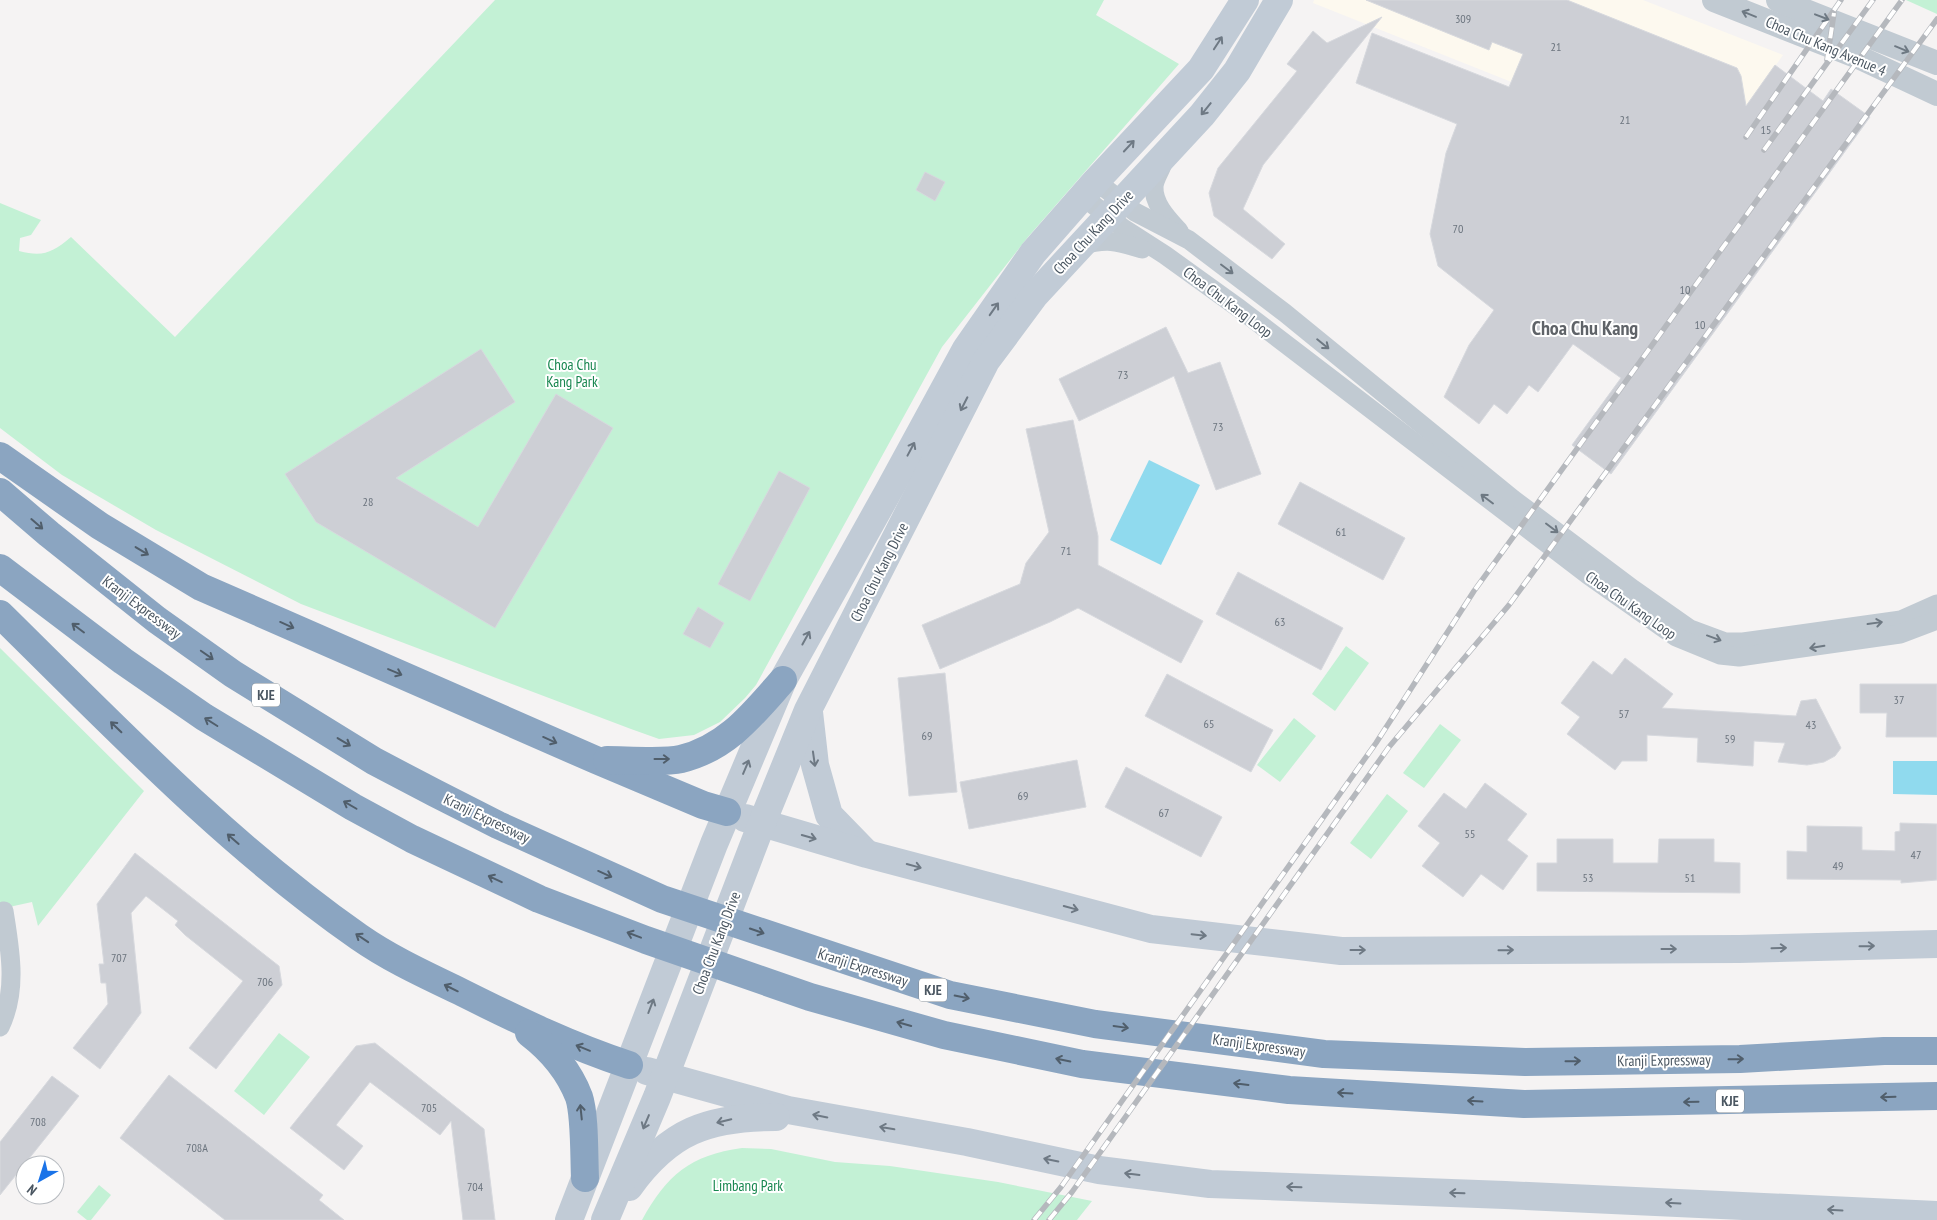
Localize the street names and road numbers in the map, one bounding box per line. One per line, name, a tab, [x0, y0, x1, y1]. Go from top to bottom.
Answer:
street label: Choa Chu Kang Avenue 4	[1763, 12, 1889, 80]
street label: Choa Chu Kang Drive	[1049, 186, 1137, 278]
street label: Choa Chu Kang Loop	[1180, 262, 1276, 342]
street label: Choa Chu Kang Drive	[846, 519, 912, 625]
street label: Choa Chu Kang Loop	[1582, 567, 1680, 643]
street label: Kranji Expressway	[99, 571, 185, 643]
road number: KJE	[252, 684, 280, 706]
street label: Kranji Expressway	[441, 789, 534, 847]
street label: Choa Chu Kang Drive	[688, 889, 744, 997]
street label: Kranji Expressway	[816, 944, 911, 991]
road number: KJE	[919, 978, 947, 1002]
street label: Kranji Expressway	[1211, 1029, 1307, 1061]
street label: Kranji Expressway	[1617, 1050, 1711, 1070]
road number: KJE	[1716, 1090, 1744, 1112]

